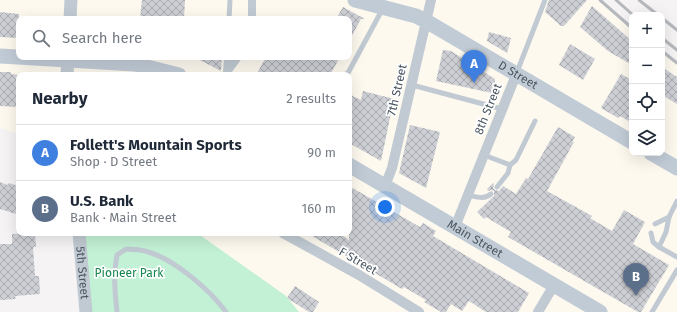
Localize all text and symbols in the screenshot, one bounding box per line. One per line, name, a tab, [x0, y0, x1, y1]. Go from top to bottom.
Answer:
map controls	[629, 12, 665, 156]
button: +	[629, 12, 665, 48]
search box	[16, 16, 352, 60]
icon: search	[30, 27, 52, 49]
text: Search here	[62, 29, 142, 47]
button: −	[629, 48, 665, 84]
pin: A	[461, 50, 487, 83]
street label: D Street	[496, 58, 541, 92]
street label: 7th Street	[384, 62, 410, 117]
street label: 8th Street	[471, 81, 505, 137]
button: locate	[629, 84, 665, 120]
text: Nearby	[32, 88, 87, 109]
text: 2 results	[286, 91, 336, 106]
button: layers	[629, 120, 665, 156]
text: Follett's Mountain Sports	[70, 136, 242, 154]
text: A	[41, 145, 49, 160]
text: 90 m	[307, 145, 336, 160]
text: Shop · D Street	[70, 154, 157, 169]
text: U.S. Bank	[70, 192, 133, 210]
your location	[375, 197, 395, 217]
text: B	[41, 201, 49, 216]
text: 160 m	[302, 201, 336, 216]
text: Bank · Main Street	[70, 210, 176, 225]
street label: Main Street	[445, 217, 506, 261]
street label: F Street	[336, 245, 380, 278]
street label: 5th Street	[73, 246, 92, 301]
pin: B	[623, 263, 649, 296]
park label: Pioneer Park	[95, 266, 164, 280]

